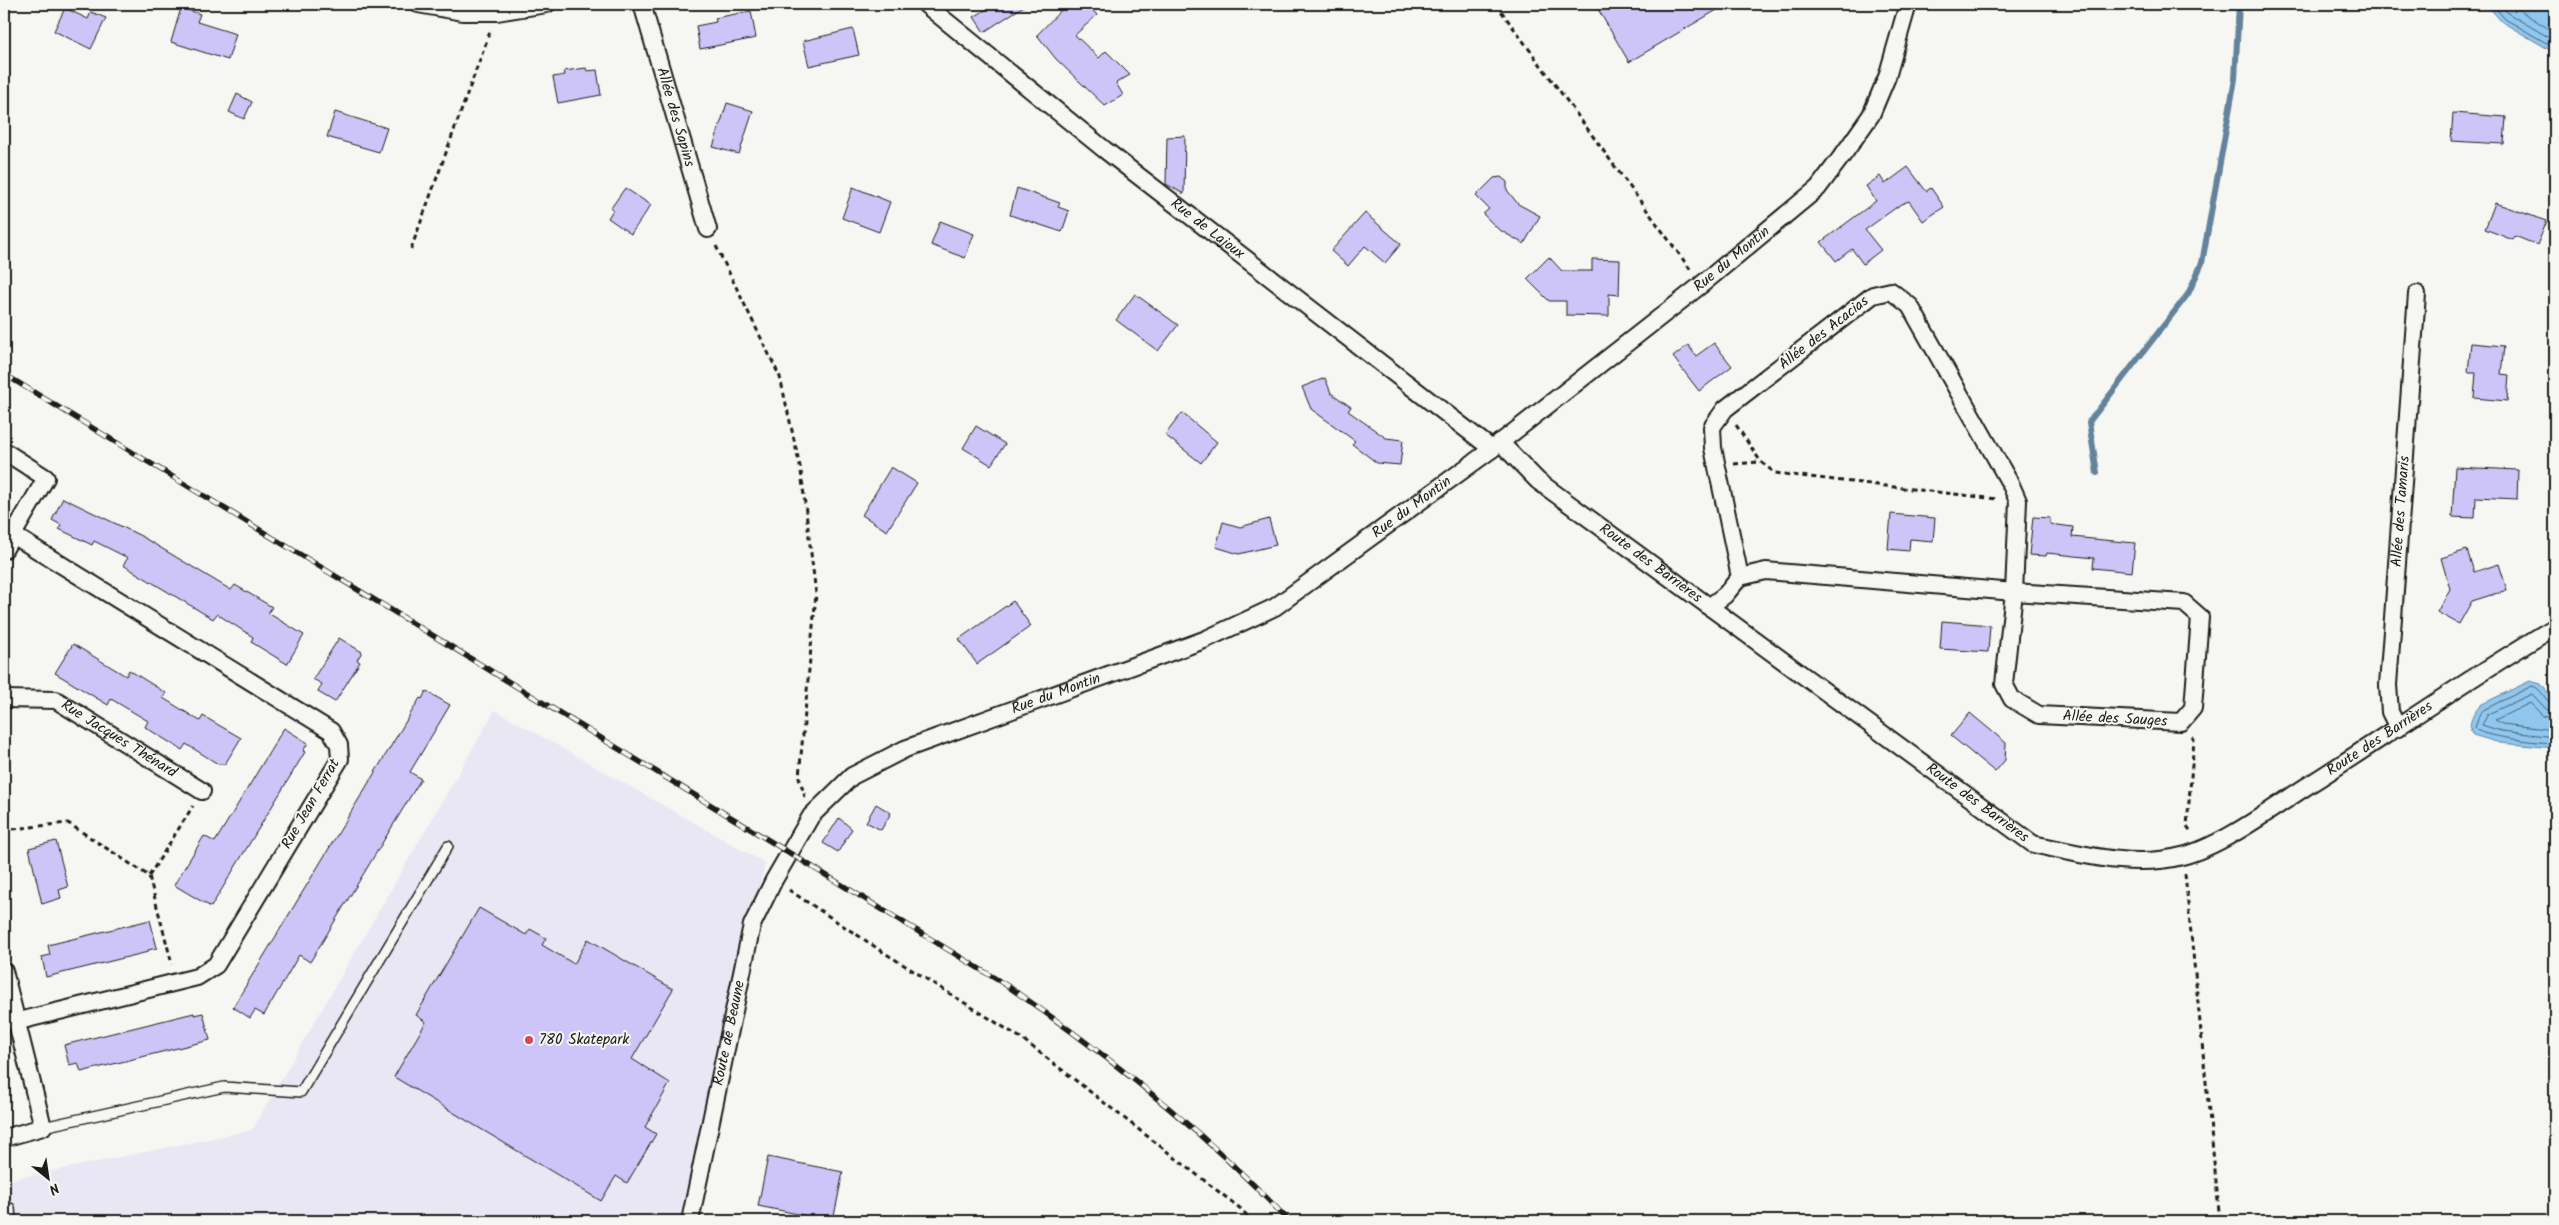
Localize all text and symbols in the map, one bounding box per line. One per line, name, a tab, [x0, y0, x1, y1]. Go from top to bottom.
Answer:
street label: Allée des Sapins	[649, 65, 701, 170]
street label: Rue de Lajoux	[1165, 192, 1250, 266]
street label: Rue du Montin	[1688, 220, 1776, 299]
street label: Allée des Acacias	[1774, 290, 1875, 376]
street label: Allée des Tamaris	[2385, 454, 2417, 568]
street label: Rue du Montin	[1367, 470, 1457, 545]
street label: Route des Barrières	[1594, 518, 1708, 610]
street label: Rue du Montin	[1008, 667, 1104, 721]
street label: Rue Jacques Thénard	[56, 694, 182, 785]
street label: Route des Barrières	[2322, 695, 2438, 782]
street label: Allée des Sauges	[2062, 704, 2169, 734]
street label: Rue Jean Ferrat	[275, 754, 347, 854]
street label: Route des Barrières	[1920, 757, 2034, 849]
street label: Route de Beaune	[707, 978, 752, 1088]
place label: 780 Skatepark	[539, 1028, 630, 1052]
marker: 780 Skatepark	[523, 1034, 535, 1046]
north arrow	[22, 1152, 72, 1202]
text: N	[45, 1177, 63, 1200]

